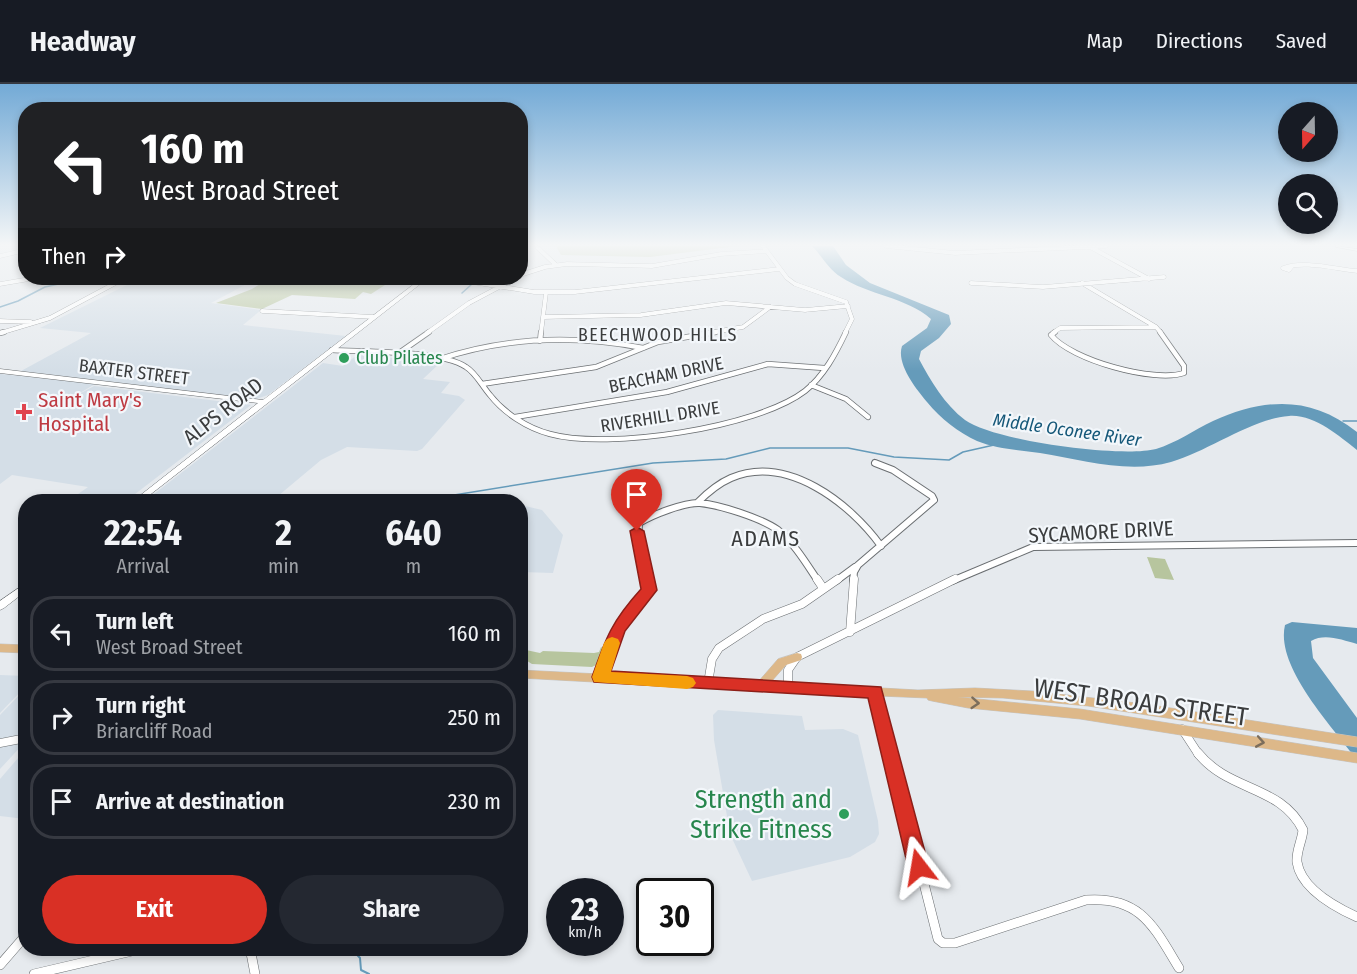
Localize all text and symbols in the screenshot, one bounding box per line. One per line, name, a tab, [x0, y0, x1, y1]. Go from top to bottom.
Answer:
text: Headway	[30, 25, 136, 58]
text: Map	[1086, 28, 1123, 54]
text: Directions	[1156, 28, 1243, 54]
text: Saved	[1276, 28, 1327, 54]
north arrow	[1278, 102, 1338, 162]
map controls	[1278, 102, 1338, 234]
text: 160 m	[141, 124, 244, 174]
icon: left	[42, 126, 120, 204]
button: search	[1278, 174, 1338, 234]
text: West Broad Street	[141, 175, 339, 207]
icon: right	[98, 240, 131, 273]
text: Then	[42, 243, 86, 270]
district label: BEECHWOOD HILLS	[578, 324, 738, 346]
place label: Club Pilates	[356, 347, 443, 369]
marker: Club Pilates	[337, 351, 351, 365]
street label: BEACHAM DRIVE	[607, 352, 725, 398]
street label: BAXTER STREET	[78, 354, 191, 390]
street label: ALPS ROAD	[178, 372, 268, 450]
place label: Saint Mary's Hospital	[38, 387, 142, 437]
street label: RIVERHILL DRIVE	[599, 397, 721, 437]
marker: Saint Mary's Hospital	[15, 403, 33, 421]
water label: Middle Oconee River	[992, 409, 1143, 451]
pin	[611, 469, 662, 531]
icon: arrive	[620, 478, 653, 511]
text: 22:54	[104, 511, 182, 555]
text: 2	[275, 511, 292, 555]
text: 640	[385, 511, 442, 555]
street label: SYCAMORE DRIVE	[1028, 515, 1174, 549]
district label: ADAMS	[731, 525, 801, 552]
text: Arrival	[117, 554, 170, 578]
text: min	[268, 554, 299, 578]
text: m	[406, 554, 421, 578]
text: Turn left	[96, 608, 174, 635]
icon: left	[45, 617, 78, 650]
text: 160 m	[448, 620, 501, 647]
text: West Broad Street	[96, 635, 243, 659]
street label: WEST BROAD STREET	[1032, 672, 1250, 733]
text: Turn right	[96, 692, 185, 719]
one-way arrow	[971, 696, 980, 709]
icon: right	[45, 701, 78, 734]
text: 250 m	[448, 704, 501, 731]
text: Briarcliff Road	[96, 719, 212, 743]
one-way arrow	[1255, 735, 1265, 748]
place label: Strength and Strike Fitness	[690, 784, 832, 845]
icon: arrive	[45, 785, 78, 818]
text: Arrive at destination	[96, 788, 284, 815]
text: 230 m	[448, 788, 501, 815]
marker: Strength and Strike Fitness	[837, 807, 851, 821]
position arrow	[887, 835, 951, 899]
button: Exit	[42, 875, 267, 944]
button: Share	[279, 875, 504, 944]
speed limit sign: 30	[636, 878, 714, 956]
text: 23	[571, 892, 599, 928]
text: km/h	[568, 923, 602, 941]

